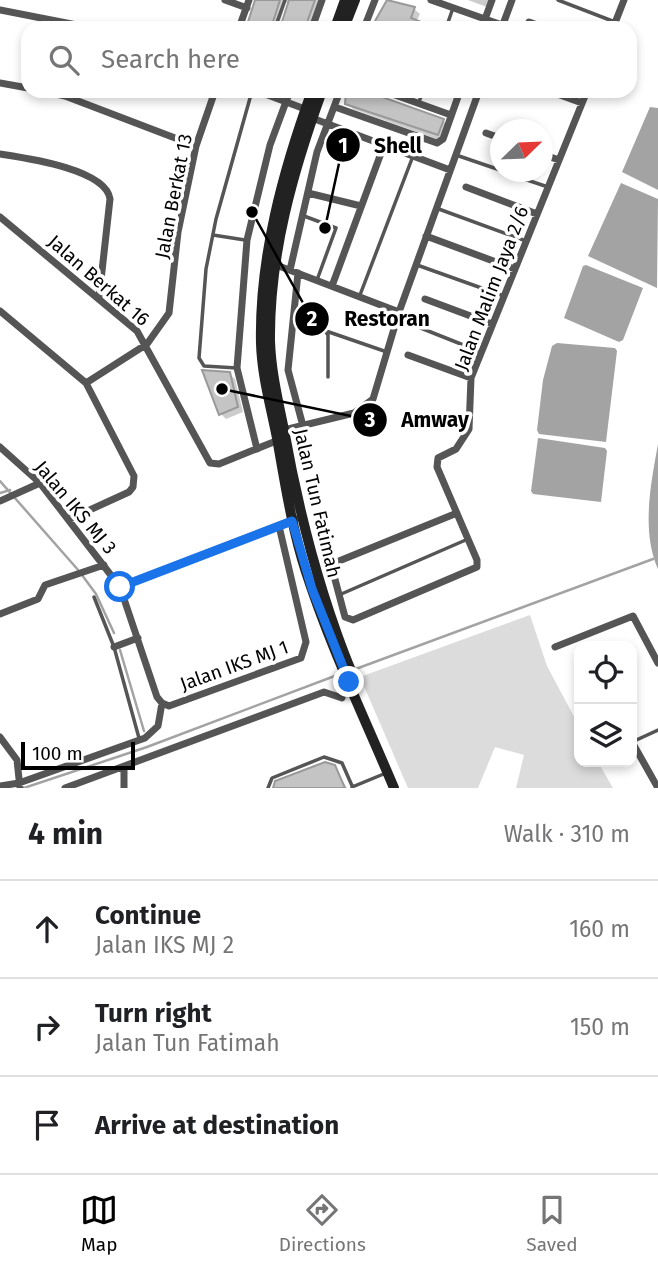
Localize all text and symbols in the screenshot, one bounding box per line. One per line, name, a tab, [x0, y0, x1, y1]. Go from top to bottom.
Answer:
search box	[21, 21, 637, 98]
icon: search	[45, 41, 83, 79]
text: Search here	[101, 44, 240, 75]
north arrow	[490, 119, 553, 182]
callout: Shell	[325, 124, 436, 166]
street label: Jalan Berkat 13	[150, 132, 197, 260]
text: 1	[338, 133, 348, 159]
text: Shell	[374, 133, 423, 159]
street label: Jalan Malim Jaya 2/6	[450, 203, 533, 374]
street label: Jalan Berkat 16	[43, 230, 154, 331]
callout: Restoran	[295, 298, 444, 340]
text: 2	[307, 306, 318, 332]
text: Restoran	[344, 306, 430, 332]
callout: Amway	[352, 399, 483, 441]
text: 3	[364, 407, 376, 433]
text: Amway	[400, 407, 469, 433]
street label: Jalan Tun Fatimah	[289, 426, 346, 580]
street label: Jalan IKS MJ 3	[30, 456, 121, 559]
route start	[104, 571, 135, 602]
street label: Jalan IKS MJ 1	[177, 635, 292, 696]
map controls	[574, 641, 637, 767]
button: locate	[574, 641, 637, 704]
route end	[333, 666, 364, 697]
button: layers	[574, 704, 637, 767]
scale bar	[21, 739, 135, 771]
text: 100 m	[32, 742, 83, 765]
text: 4 min	[28, 816, 103, 852]
text: Walk · 310 m	[504, 820, 630, 848]
text: Continue	[95, 900, 201, 931]
icon: ahead	[28, 910, 66, 948]
text: 160 m	[569, 915, 630, 943]
text: Jalan IKS MJ 2	[95, 931, 234, 959]
text: Turn right	[95, 998, 212, 1029]
icon: right	[28, 1008, 66, 1046]
text: 150 m	[570, 1013, 630, 1041]
text: Jalan Tun Fatimah	[95, 1029, 280, 1057]
icon: arrive	[28, 1106, 66, 1144]
text: Arrive at destination	[95, 1110, 339, 1141]
tab: Map	[80, 1191, 118, 1256]
tab: Directions	[279, 1191, 366, 1256]
tab: Saved	[526, 1191, 578, 1256]

